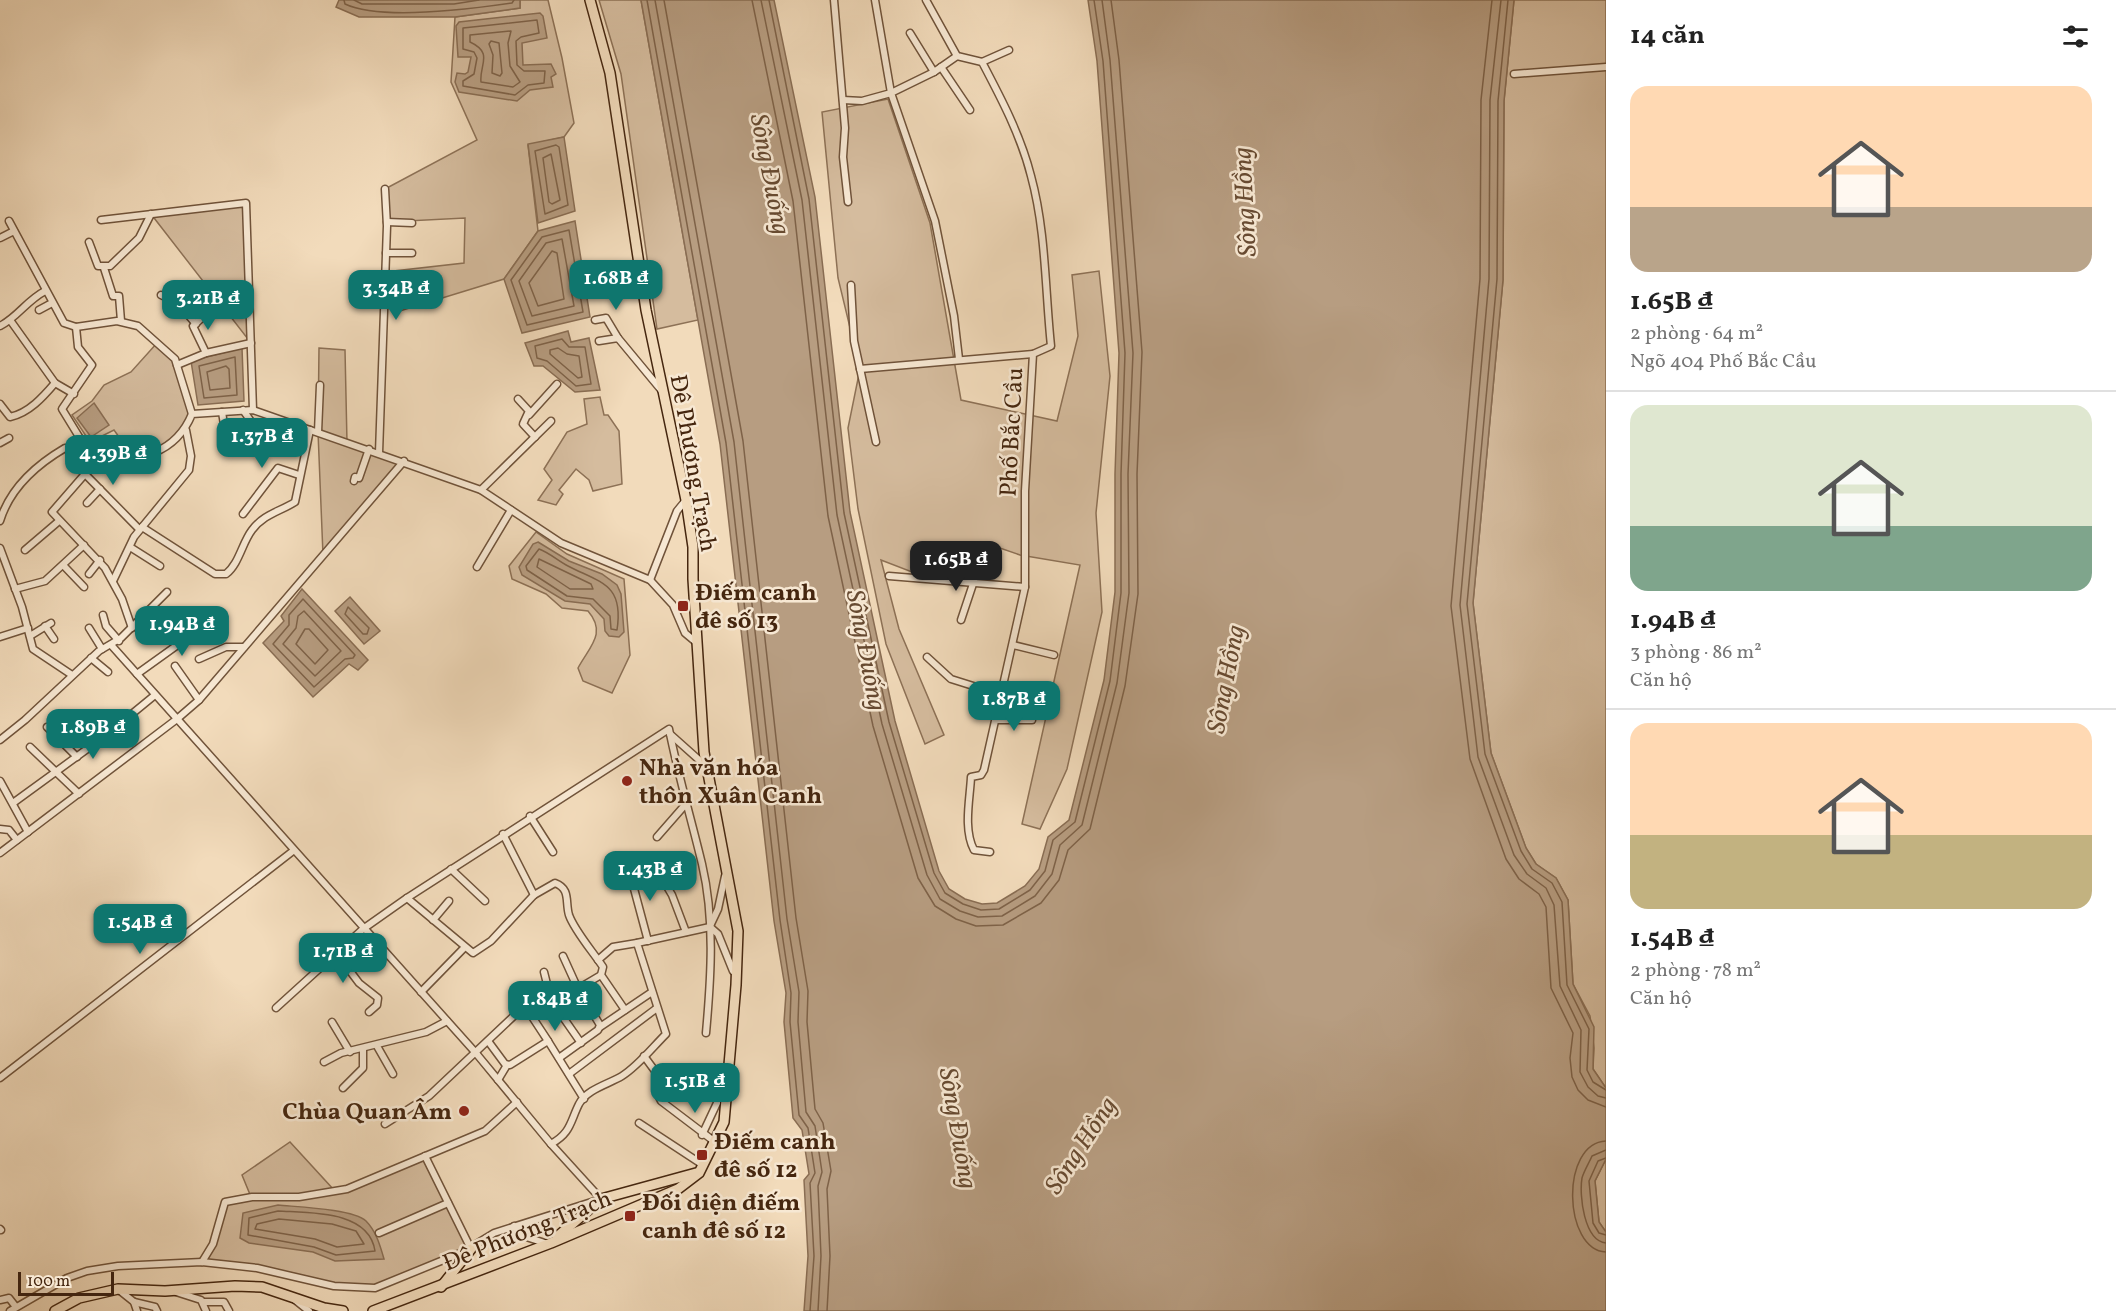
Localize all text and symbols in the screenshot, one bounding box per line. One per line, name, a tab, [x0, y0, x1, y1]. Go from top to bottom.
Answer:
text: 14 căn	[1630, 18, 1705, 54]
icon: filters	[2059, 20, 2092, 53]
water label: Sông Đuống	[740, 111, 798, 238]
icon: home	[1807, 125, 1915, 233]
water label: Sông Hồng	[1225, 146, 1267, 257]
pin: 1.68B ₫	[561, 260, 671, 311]
text: 1.68B ₫	[583, 265, 649, 293]
pin: 3.34B ₫	[341, 270, 451, 321]
text: 3.34B ₫	[362, 275, 430, 303]
pin: 3.21B ₫	[153, 280, 263, 331]
text: 1.65B ₫	[1630, 284, 1713, 320]
text: 3.21B ₫	[176, 285, 240, 313]
text: 2 phòng · 64 m²	[1630, 320, 1763, 348]
text: Ngõ 404 Phố Bắc Cầu	[1630, 348, 1817, 376]
street label: Phố Bắc Cầu	[993, 367, 1033, 498]
street label: Đê Phương Trạch	[660, 372, 724, 555]
pin: 1.37B ₫	[207, 418, 317, 469]
text: 1.37B ₫	[231, 423, 293, 451]
pin: 4.39B ₫	[58, 435, 168, 486]
text: 4.39B ₫	[79, 440, 147, 468]
icon: home	[1807, 444, 1915, 552]
pin: 1.65B ₫	[901, 541, 1011, 592]
text: 1.65B ₫	[924, 546, 988, 574]
place label: Điếm canh đê số 13	[695, 577, 817, 639]
water label: Sông Đuống	[836, 587, 894, 714]
marker: Điếm canh đê số 13	[676, 599, 690, 613]
text: 1.94B ₫	[1630, 603, 1716, 639]
pin: 1.94B ₫	[127, 606, 237, 657]
text: 1.94B ₫	[149, 611, 215, 639]
water label: Sông Hồng	[1199, 622, 1255, 737]
text: 3 phòng · 86 m²	[1630, 639, 1762, 667]
text: Căn hộ	[1630, 667, 1692, 695]
pin: 1.87B ₫	[959, 681, 1069, 732]
text: 1.87B ₫	[982, 686, 1046, 714]
pin: 1.89B ₫	[38, 709, 148, 760]
text: 1.89B ₫	[60, 714, 126, 742]
place label: Nhà văn hóa thôn Xuân Canh	[639, 752, 822, 814]
icon: home	[1807, 762, 1915, 870]
marker: Nhà văn hóa thôn Xuân Canh	[620, 774, 634, 788]
pin: 1.43B ₫	[595, 851, 705, 902]
text: 1.43B ₫	[618, 856, 682, 884]
pin: 1.54B ₫	[85, 904, 195, 955]
text: 1.54B ₫	[108, 909, 172, 937]
text: 1.54B ₫	[1630, 921, 1714, 957]
pin: 1.71B ₫	[288, 933, 398, 984]
text: 1.71B ₫	[313, 938, 373, 966]
text: 2 phòng · 78 m²	[1630, 957, 1761, 985]
pin: 1.84B ₫	[500, 981, 610, 1032]
text: Căn hộ	[1630, 985, 1692, 1013]
text: 1.84B ₫	[522, 986, 588, 1014]
pin: 1.51B ₫	[640, 1063, 750, 1114]
water label: Sông Đuống	[929, 1065, 985, 1192]
text: 1.51B ₫	[665, 1068, 725, 1096]
water label: Sông Hồng	[1037, 1090, 1127, 1202]
place label: Chùa Quan Âm	[282, 1096, 452, 1130]
marker: Chùa Quan Âm	[457, 1104, 471, 1118]
place label: Điếm canh đê số 12	[714, 1126, 836, 1188]
marker: Điếm canh đê số 12	[695, 1148, 709, 1162]
street label: Đê Phương Trạch	[438, 1182, 617, 1281]
place label: Đối diện điếm canh đê số 12	[642, 1187, 800, 1249]
marker: Đối diện điếm canh đê số 12	[623, 1209, 637, 1223]
scale bar	[18, 1269, 114, 1296]
text: 100 m	[27, 1271, 70, 1293]

